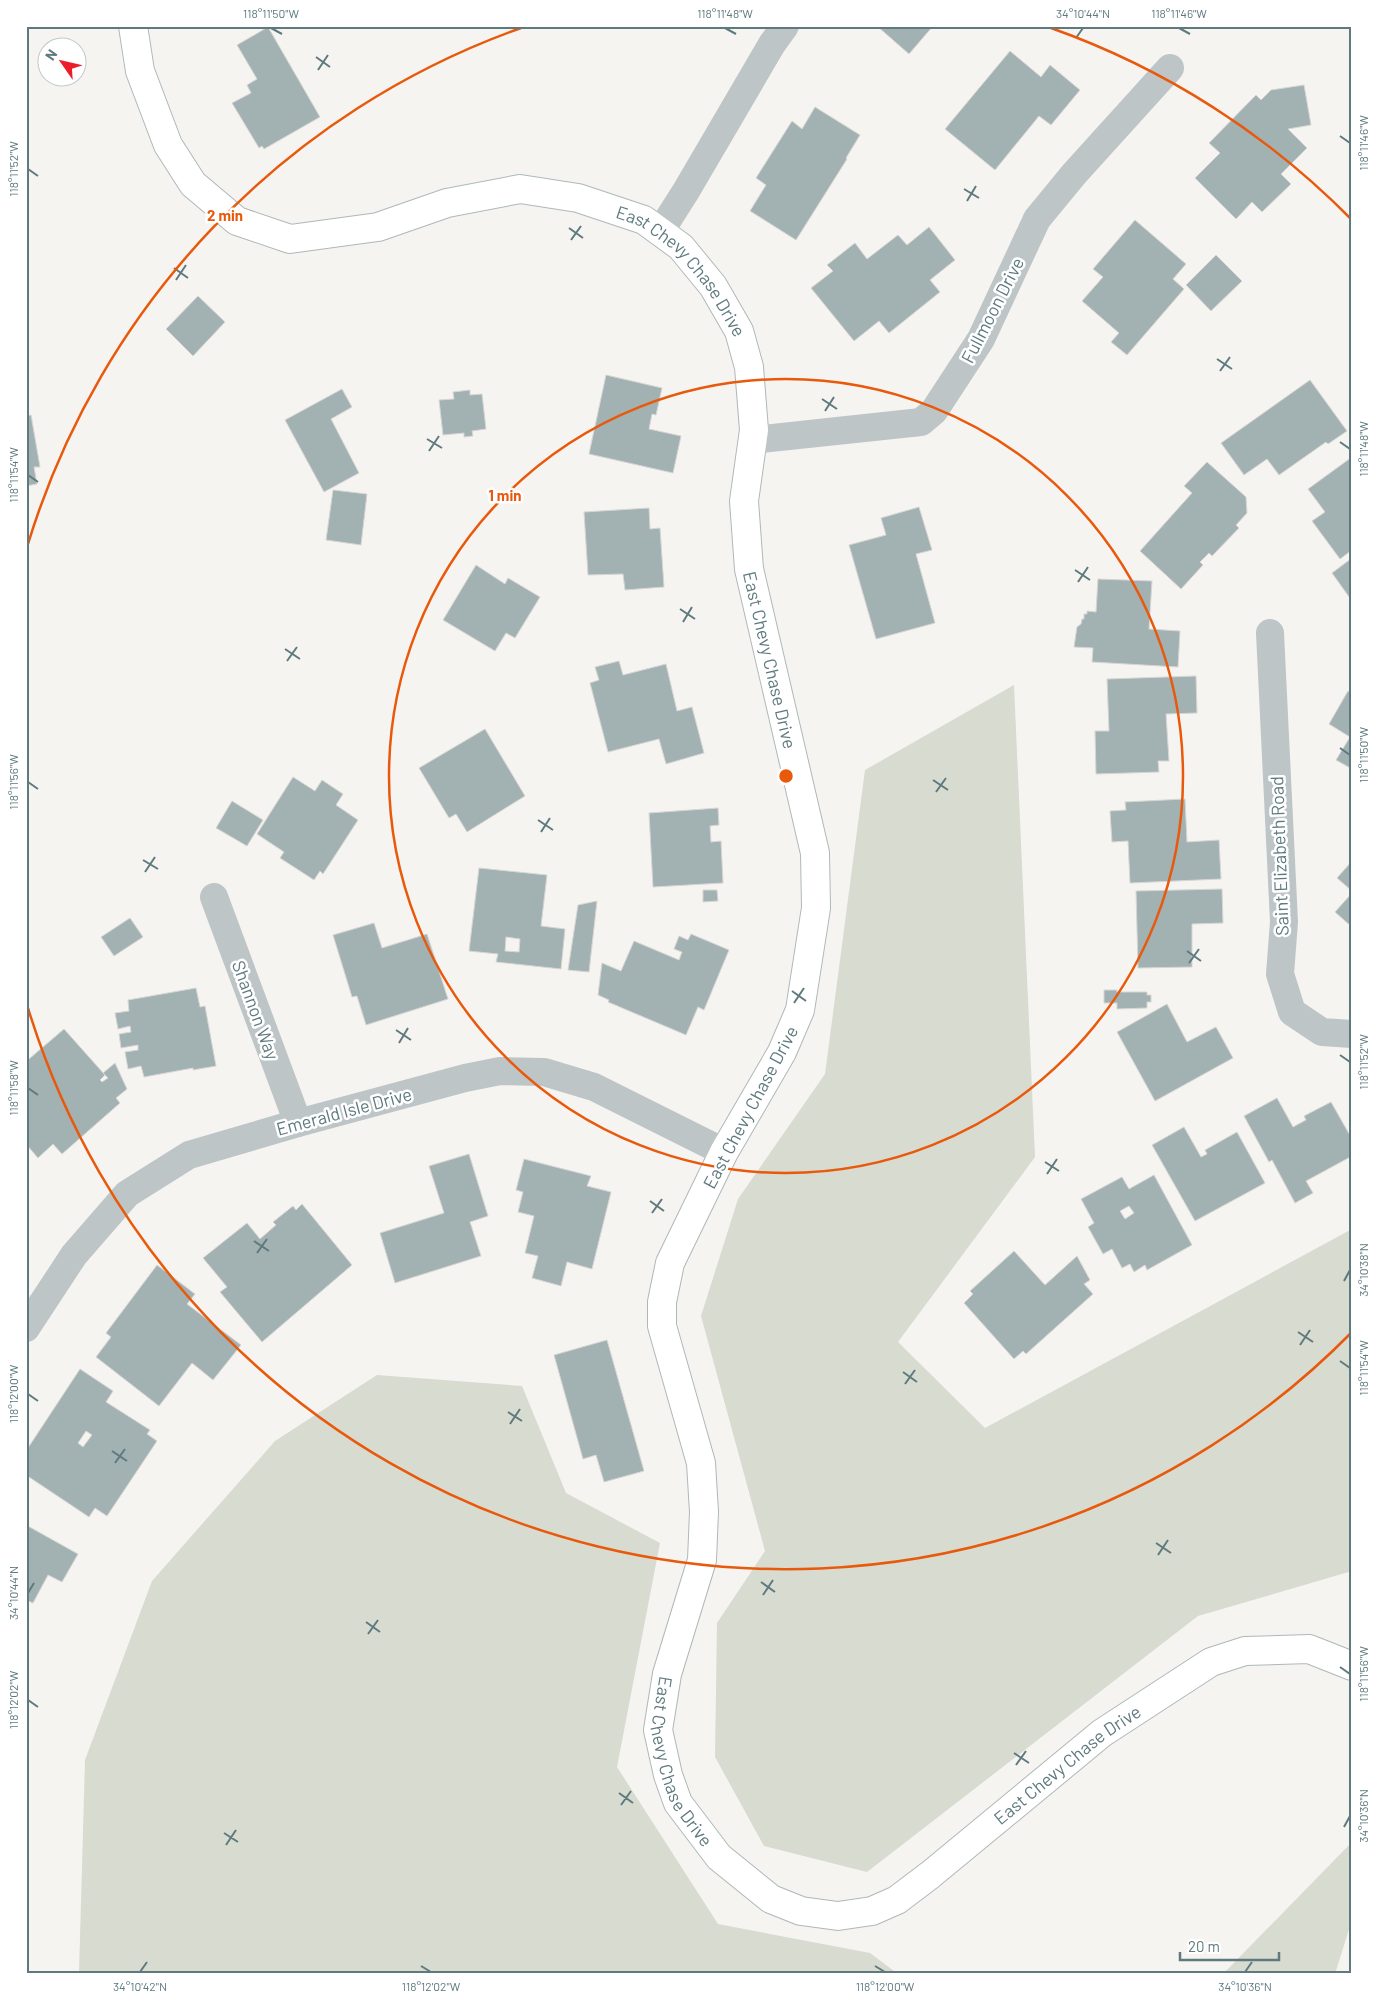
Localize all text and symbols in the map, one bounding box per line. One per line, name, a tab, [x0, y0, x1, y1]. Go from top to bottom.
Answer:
text: 118°11'50"W	[243, 6, 299, 20]
text: 118°11'48"W	[697, 6, 753, 20]
text: 34°10'44"N	[1056, 6, 1110, 20]
text: 118°11'46"W	[1151, 6, 1207, 20]
north arrow	[38, 38, 88, 88]
text: N	[41, 46, 60, 63]
text: 118°11'46"W	[1356, 115, 1370, 171]
text: 118°11'52"W	[6, 141, 20, 197]
street label: East Chevy Chase Drive	[613, 201, 751, 340]
text: 2 min	[207, 206, 243, 224]
street label: Fullmoon Drive	[956, 253, 1028, 367]
text: 118°11'48"W	[1356, 421, 1370, 477]
text: 118°11'54"W	[6, 447, 20, 503]
text: 1 min	[489, 486, 521, 504]
street label: East Chevy Chase Drive	[739, 569, 801, 751]
text: 118°11'50"W	[1356, 727, 1370, 783]
text: 118°11'56"W	[6, 754, 20, 810]
centre of rings	[777, 767, 795, 785]
street label: Saint Elizabeth Road	[1265, 776, 1293, 936]
street label: Shannon Way	[228, 957, 284, 1063]
street label: East Chevy Chase Drive	[698, 1022, 802, 1192]
text: 118°11'52"W	[1356, 1034, 1370, 1090]
text: 118°11'58"W	[6, 1060, 20, 1116]
street label: Emerald Isle Drive	[274, 1082, 414, 1140]
text: 34°10'38"N	[1356, 1243, 1370, 1297]
text: 118°11'54"W	[1356, 1340, 1370, 1396]
text: 118°12'00"W	[6, 1364, 20, 1423]
text: 34°10'44"N	[6, 1566, 20, 1620]
text: 118°11'56"W	[1356, 1646, 1370, 1702]
text: 118°12'02"W	[6, 1670, 20, 1729]
street label: East Chevy Chase Drive	[646, 1675, 718, 1850]
street label: East Chevy Chase Drive	[989, 1700, 1145, 1829]
text: 34°10'36"N	[1356, 1789, 1370, 1843]
scale bar	[1180, 1930, 1279, 1962]
text: 20 m	[1188, 1937, 1220, 1955]
text: 34°10'42"N	[113, 1979, 167, 1993]
text: 118°12'02"W	[402, 1979, 461, 1993]
text: 118°12'00"W	[856, 1979, 915, 1993]
text: 34°10'36"N	[1218, 1979, 1272, 1993]

